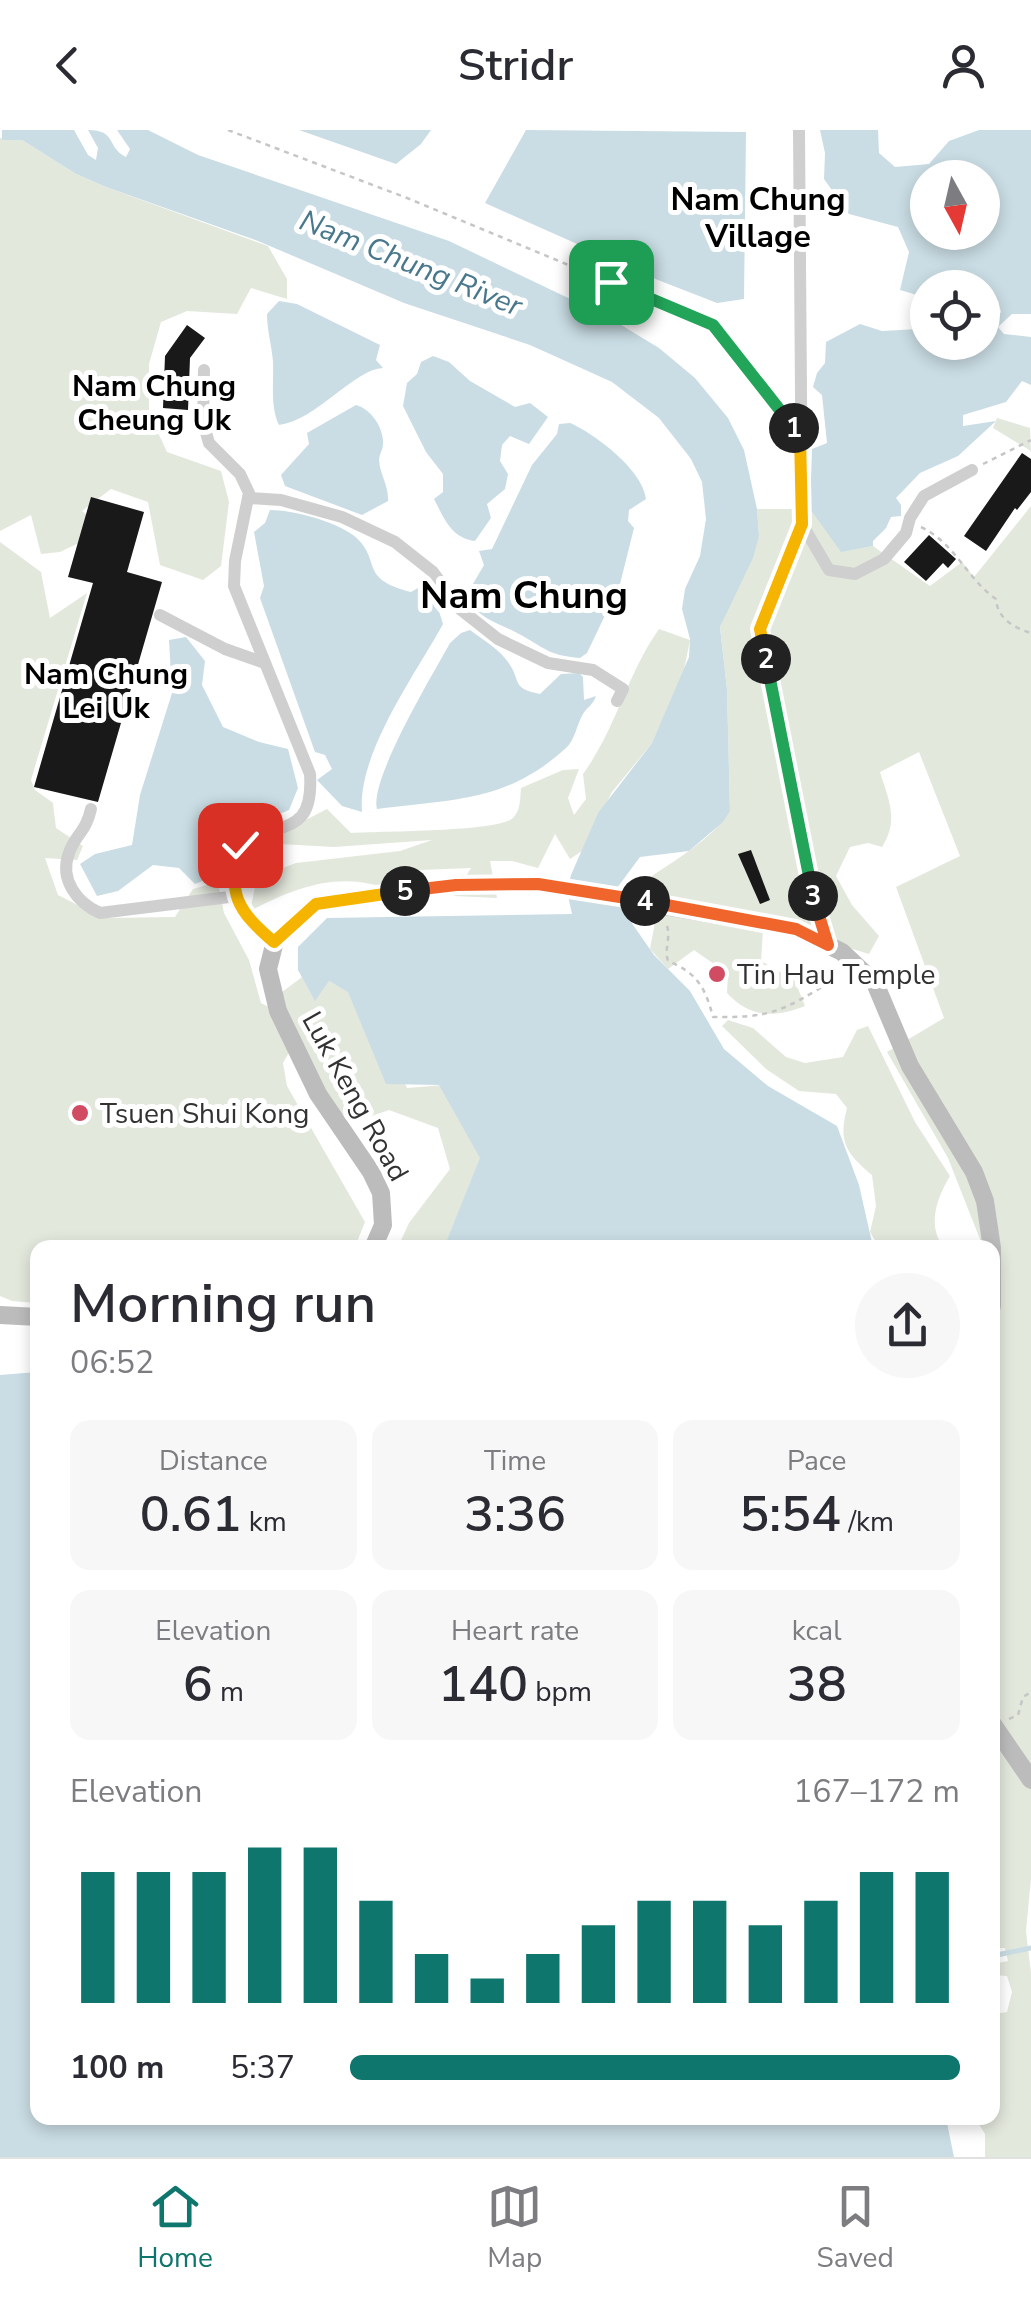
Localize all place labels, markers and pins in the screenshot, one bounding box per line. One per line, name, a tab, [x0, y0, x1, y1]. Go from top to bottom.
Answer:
pin	[569, 240, 654, 325]
pin: 1	[769, 403, 819, 453]
pin: 2	[741, 634, 791, 684]
pin	[198, 803, 283, 888]
pin: 5	[380, 866, 430, 916]
pin: 3	[788, 871, 838, 921]
pin: 4	[620, 876, 670, 926]
place label: Tin Hau Temple	[737, 956, 935, 994]
marker: Tin Hau Temple	[706, 963, 728, 985]
place label: Tsuen Shui Kong	[100, 1095, 309, 1133]
marker: Tsuen Shui Kong	[69, 1102, 91, 1124]

